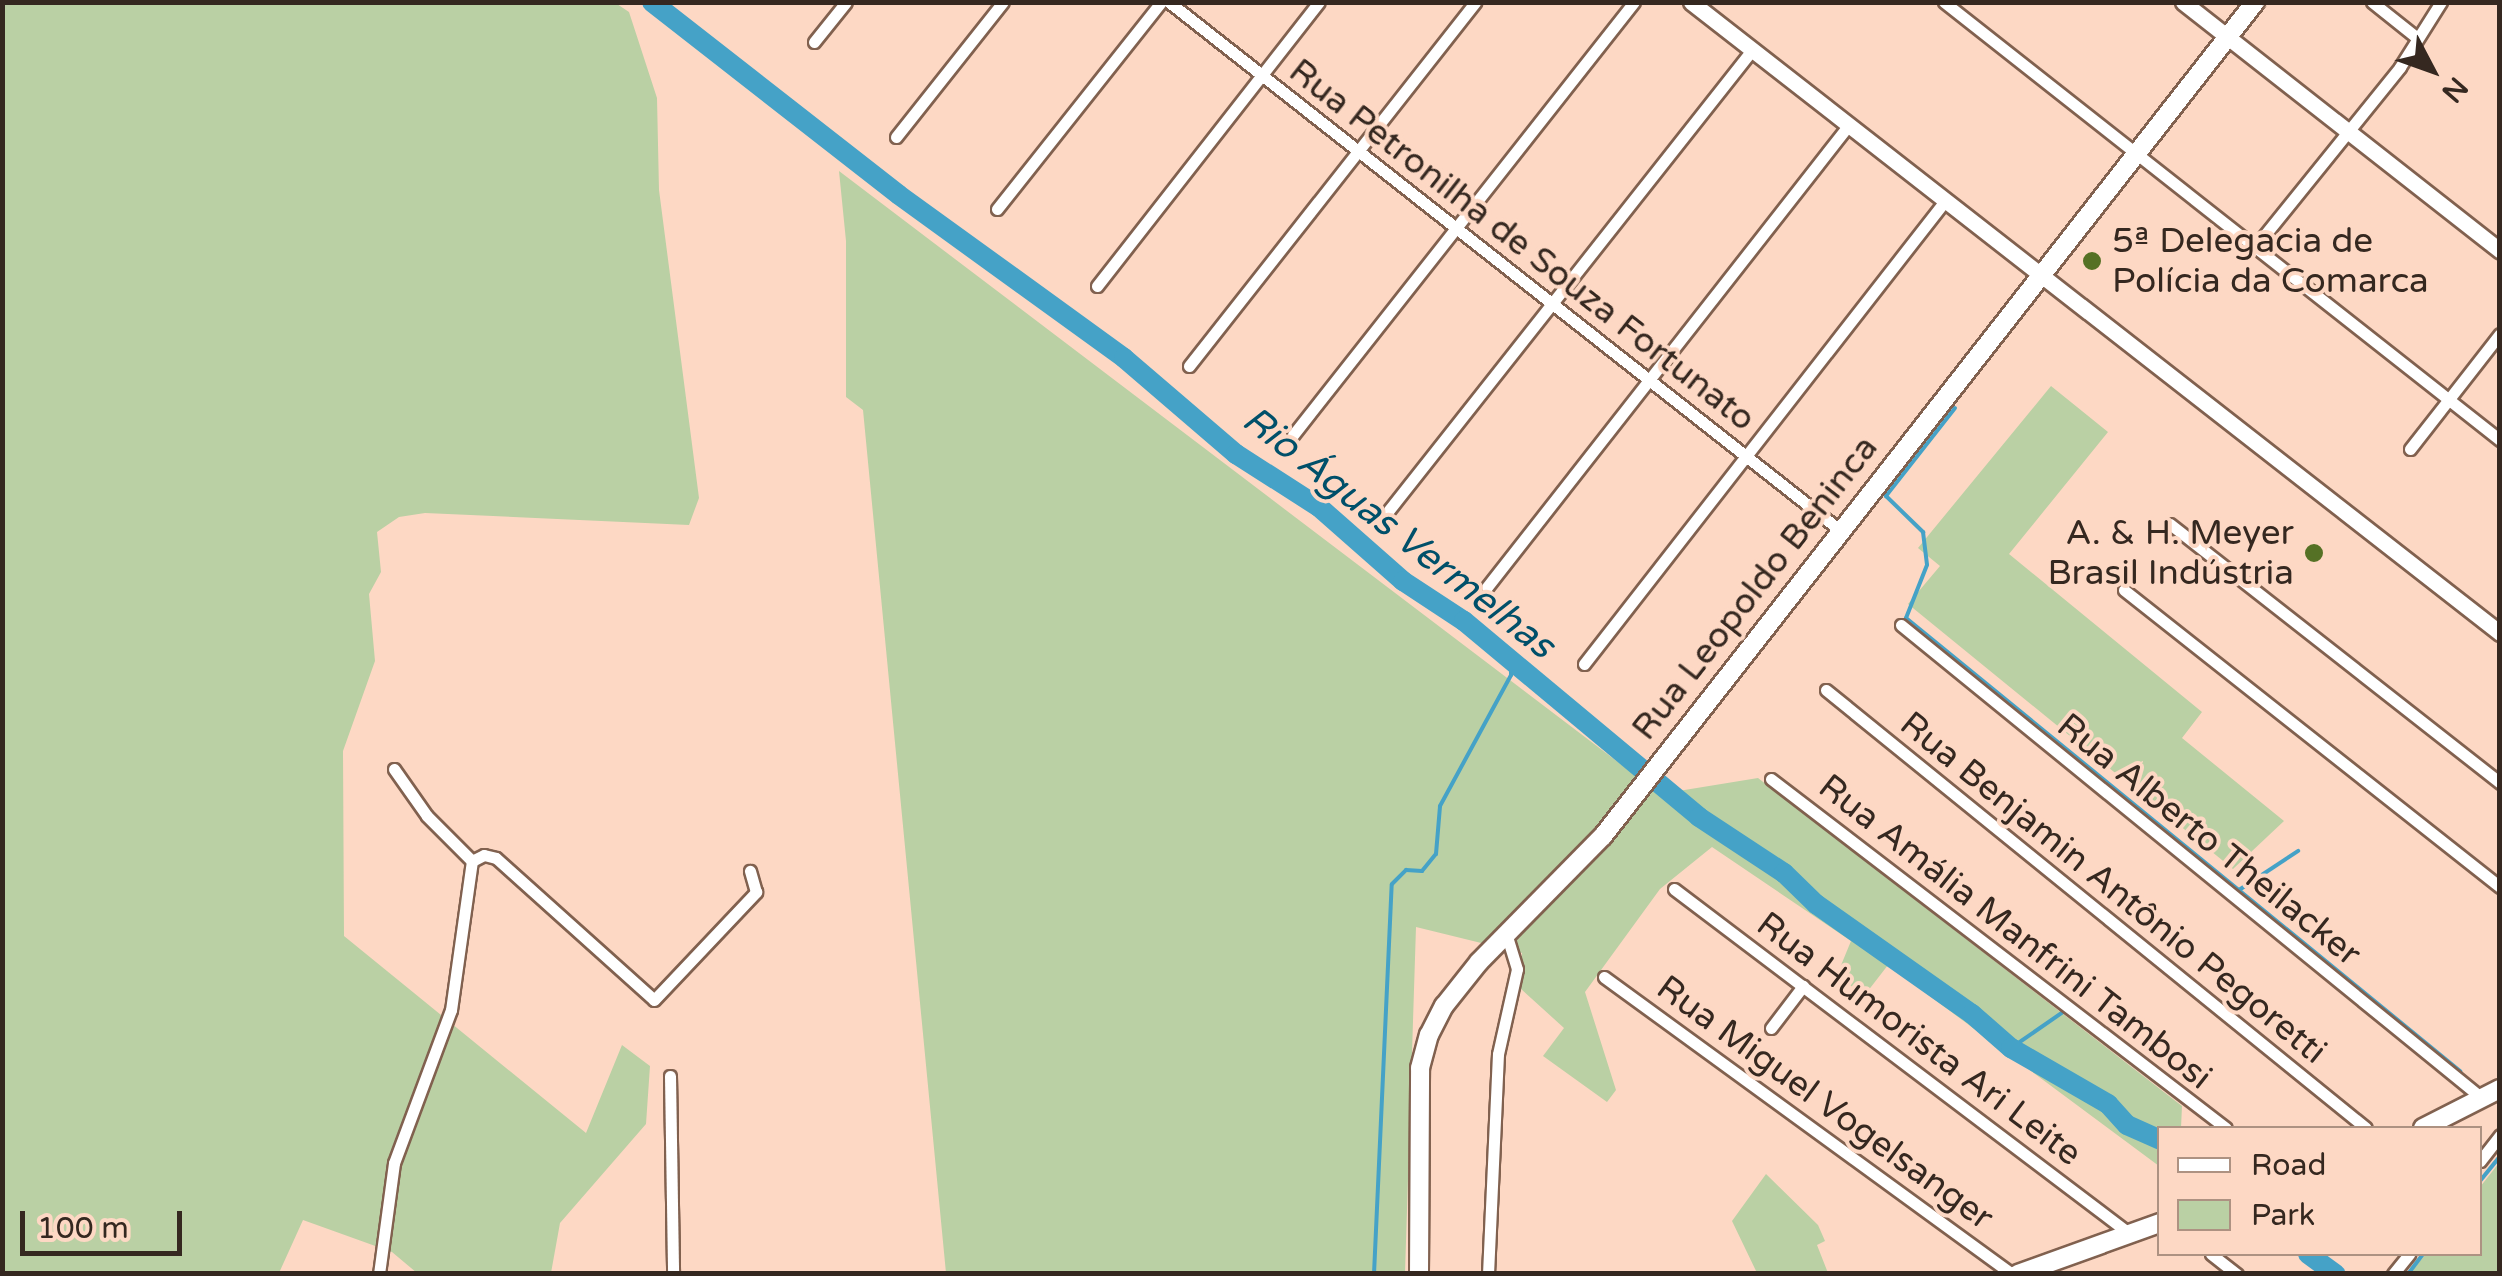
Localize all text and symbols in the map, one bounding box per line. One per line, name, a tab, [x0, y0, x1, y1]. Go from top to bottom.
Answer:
north arrow	[2382, 20, 2482, 120]
street label: Rua Petronilha de Souza Fortunato	[1281, 50, 1763, 440]
text: N	[2434, 70, 2475, 109]
place label: 5ª Delegacia de Polícia da Comarca	[2112, 220, 2429, 302]
marker: 5ª Delegacia de Polícia da Comarca	[2081, 250, 2103, 272]
water label: Rio Águas Vermelhas	[1233, 397, 1563, 669]
street label: Rua Leopoldo Beninca	[1623, 428, 1887, 748]
place label: A. & H. Meyer Brasil Indústria	[2047, 512, 2294, 594]
marker: A. & H. Meyer Brasil Indústria	[2303, 542, 2325, 564]
street label: Rua Benjamin Antônio Pegoretti	[1892, 703, 2334, 1073]
street label: Rua Alberto Theilacker	[2049, 705, 2369, 975]
street label: Rua Amália Manfrini Tambosi	[1810, 766, 2220, 1098]
street label: Rua Humorista Ari Leite	[1748, 903, 2090, 1175]
street label: Rua Miguel Vogelsanger	[1649, 967, 2001, 1239]
legend	[2157, 1126, 2482, 1256]
text: Road	[2251, 1147, 2326, 1184]
scale bar	[25, 1191, 188, 1253]
text: Park	[2251, 1197, 2315, 1234]
text: 100 m	[37, 1210, 129, 1247]

